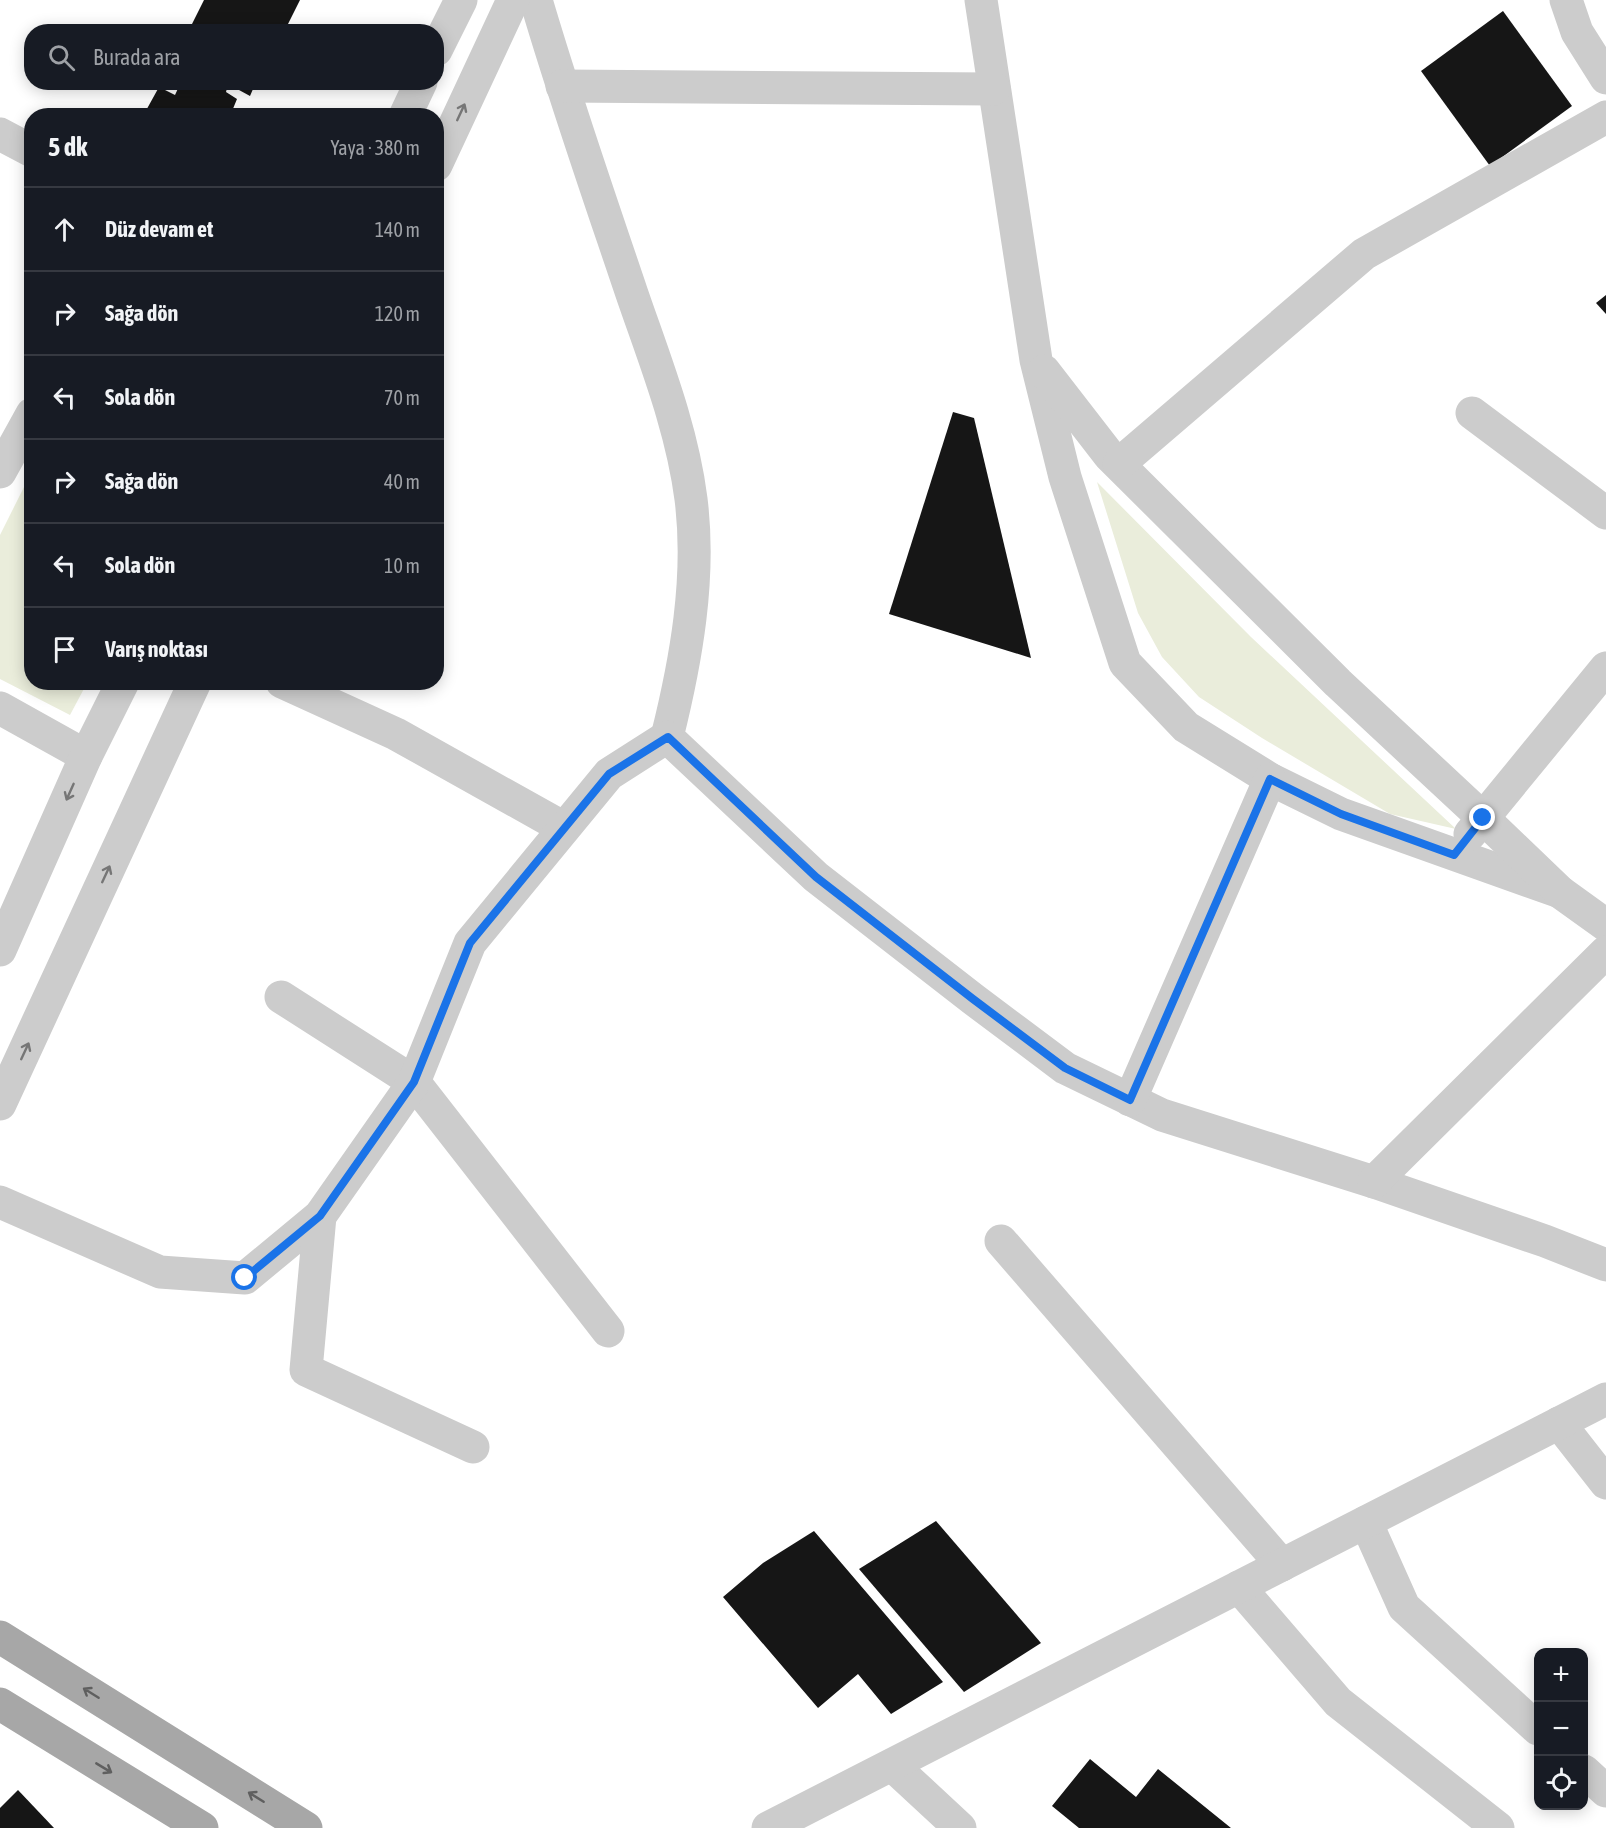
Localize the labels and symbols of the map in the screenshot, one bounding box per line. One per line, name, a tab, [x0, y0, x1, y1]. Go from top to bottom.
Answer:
one-way arrow	[456, 103, 468, 121]
one-way arrow	[64, 782, 75, 800]
route end	[1469, 804, 1495, 830]
one-way arrow	[101, 865, 113, 883]
one-way arrow	[19, 1042, 31, 1060]
route start	[231, 1264, 257, 1290]
one-way arrow	[83, 1687, 100, 1699]
one-way arrow	[95, 1762, 112, 1774]
one-way arrow	[248, 1791, 265, 1803]

